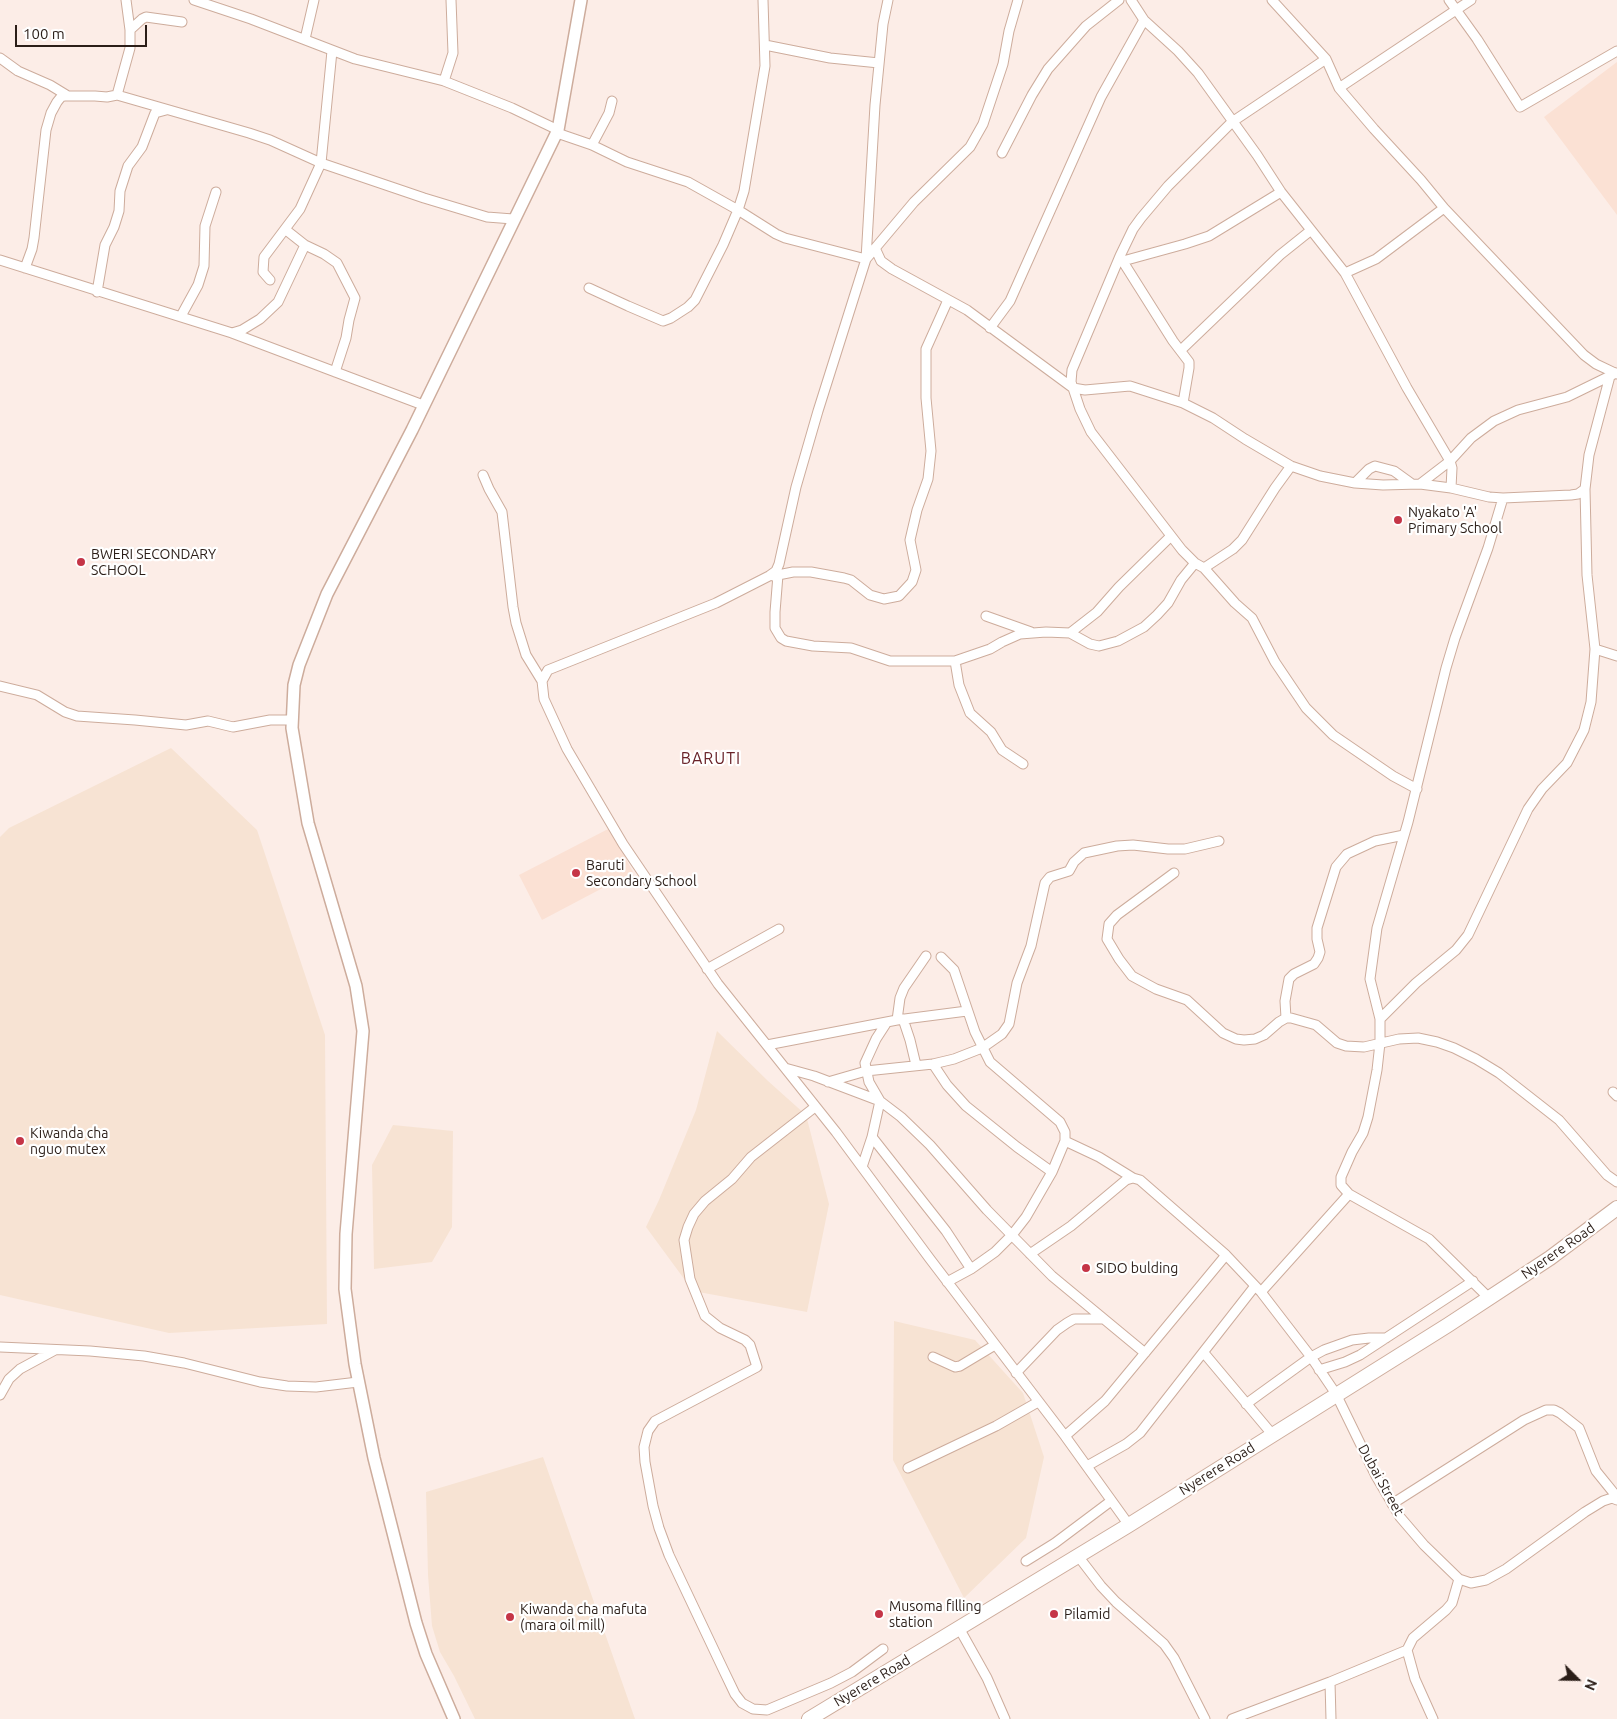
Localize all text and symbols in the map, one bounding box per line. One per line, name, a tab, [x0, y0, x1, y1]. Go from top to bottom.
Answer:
scale bar	[18, 15, 150, 47]
text: 100 m	[23, 25, 65, 42]
place label: Nyakato 'A' Primary School	[1408, 504, 1502, 536]
marker: Nyakato 'A' Primary School	[1392, 514, 1404, 526]
place label: BWERI SECONDARY SCHOOL	[91, 546, 216, 578]
marker: BWERI SECONDARY SCHOOL	[75, 556, 87, 568]
district label: BARUTI	[680, 749, 742, 769]
place label: Baruti Secondary School	[586, 857, 697, 890]
marker: Baruti Secondary School	[570, 867, 582, 879]
place label: Kiwanda cha nguo mutex	[30, 1125, 109, 1158]
marker: Kiwanda cha nguo mutex	[14, 1135, 26, 1147]
street label: Nyerere Road	[1518, 1219, 1598, 1283]
place label: SIDO bulding	[1096, 1260, 1178, 1276]
marker: SIDO bulding	[1080, 1262, 1092, 1274]
street label: Nyerere Road	[1176, 1439, 1258, 1499]
street label: Dubai Street	[1355, 1441, 1407, 1519]
place label: Musoma filling station	[889, 1598, 981, 1630]
place label: Kiwanda cha mafuta (mara oil mill)	[520, 1601, 647, 1634]
place label: Pilamid	[1064, 1606, 1110, 1622]
marker: Musoma filling station	[873, 1608, 885, 1620]
marker: Pilamid	[1048, 1608, 1060, 1620]
marker: Kiwanda cha mafuta (mara oil mill)	[504, 1611, 516, 1623]
street label: Nyerere Road	[831, 1652, 913, 1710]
north arrow	[1552, 1654, 1602, 1704]
text: N	[1581, 1677, 1600, 1693]

